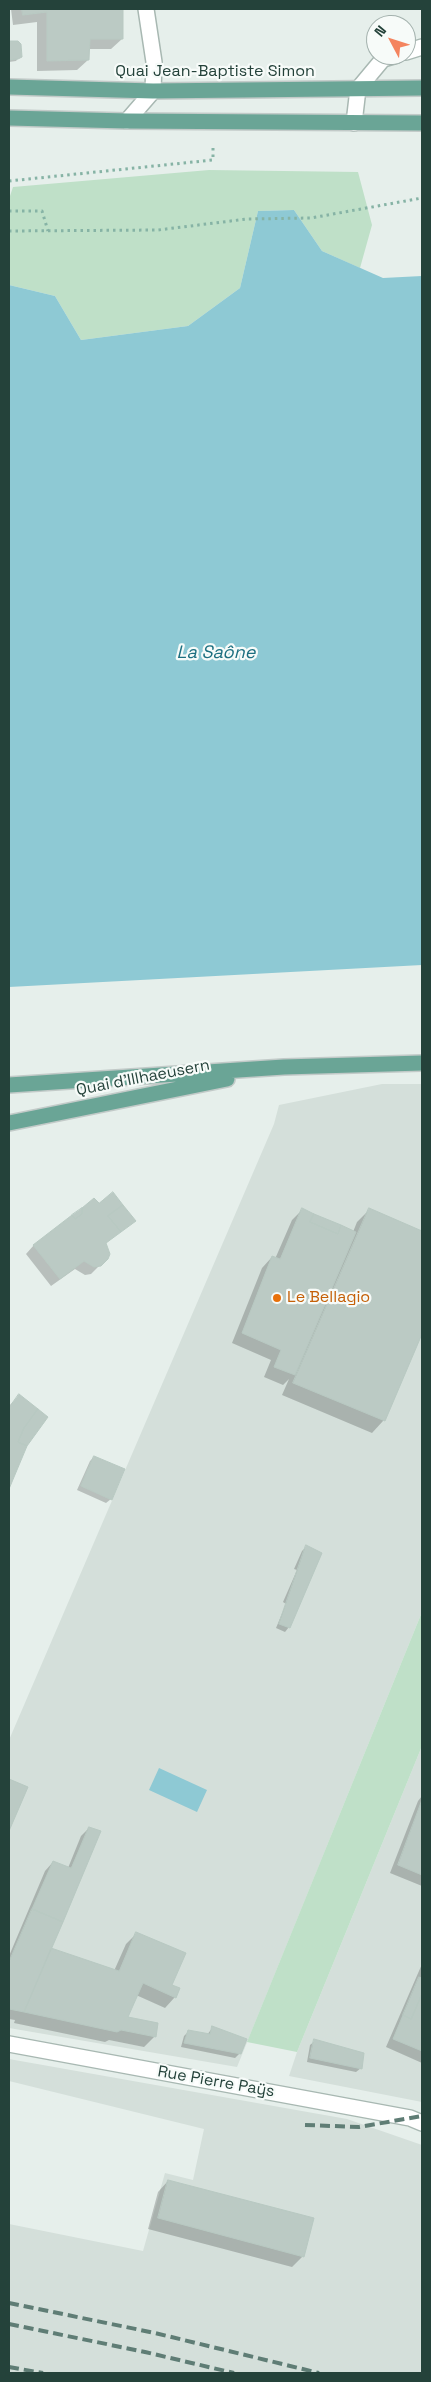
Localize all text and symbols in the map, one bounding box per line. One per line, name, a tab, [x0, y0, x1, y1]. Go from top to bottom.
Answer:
north arrow	[366, 15, 416, 65]
text: N	[370, 22, 390, 40]
street label: Quai Jean-Baptiste Simon	[115, 62, 315, 82]
water label: La Saône	[177, 642, 255, 664]
street label: Quai d'Illhaeusern	[75, 1056, 211, 1100]
place label: Le Bellagio	[287, 1288, 370, 1308]
marker: Le Bellagio	[271, 1292, 283, 1304]
street label: Rue Pierre Paÿs	[156, 2062, 276, 2102]

